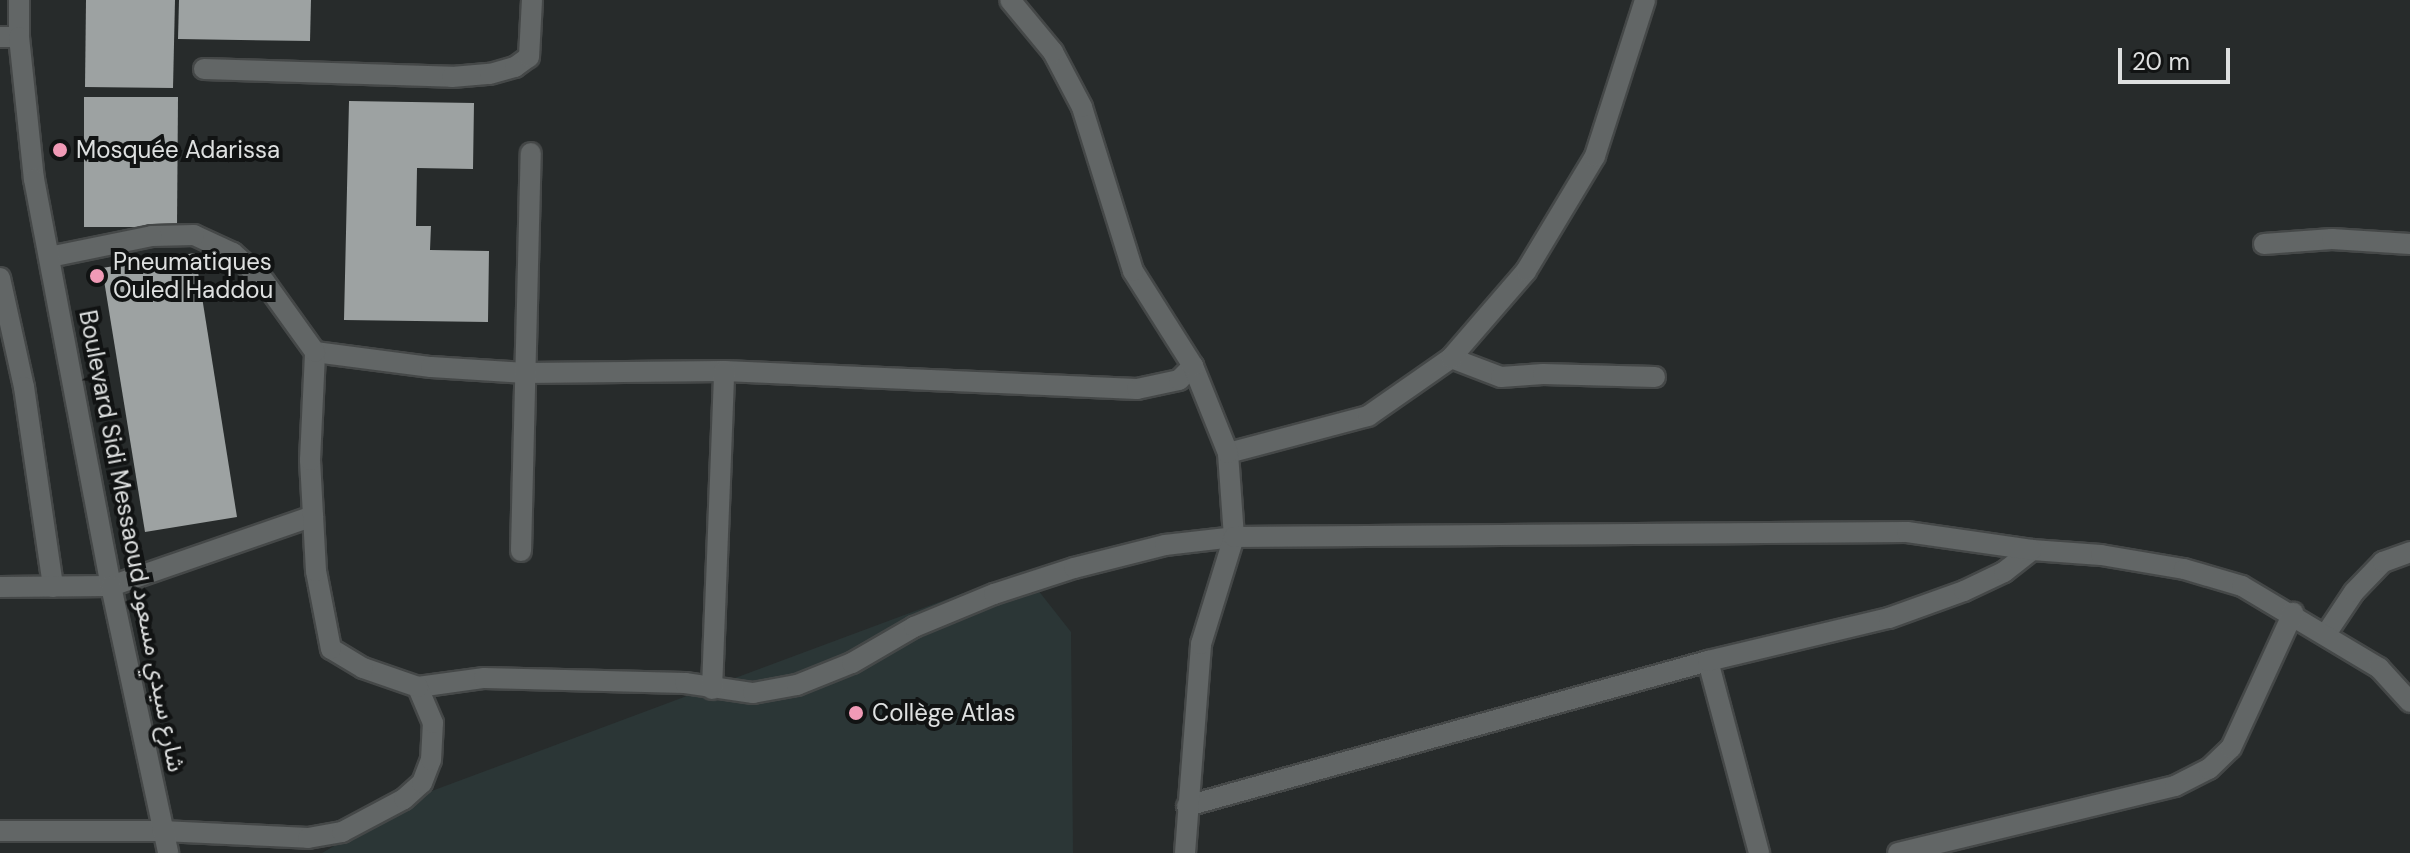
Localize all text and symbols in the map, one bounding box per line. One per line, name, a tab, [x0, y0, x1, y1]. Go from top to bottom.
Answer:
scale bar	[2122, 32, 2234, 82]
text: 20 m	[2132, 46, 2190, 77]
place label: Mosquée Adarissa	[76, 136, 280, 164]
marker: Mosquée Adarissa	[51, 141, 69, 159]
place label: Pneumatiques Ouled Haddou	[113, 248, 273, 304]
marker: Pneumatiques Ouled Haddou	[88, 267, 106, 285]
street label: Boulevard Sidi Messaoud شارع سيدي مسعود	[73, 308, 191, 774]
place label: Collège Atlas	[872, 699, 1015, 727]
marker: Collège Atlas	[847, 704, 865, 722]

